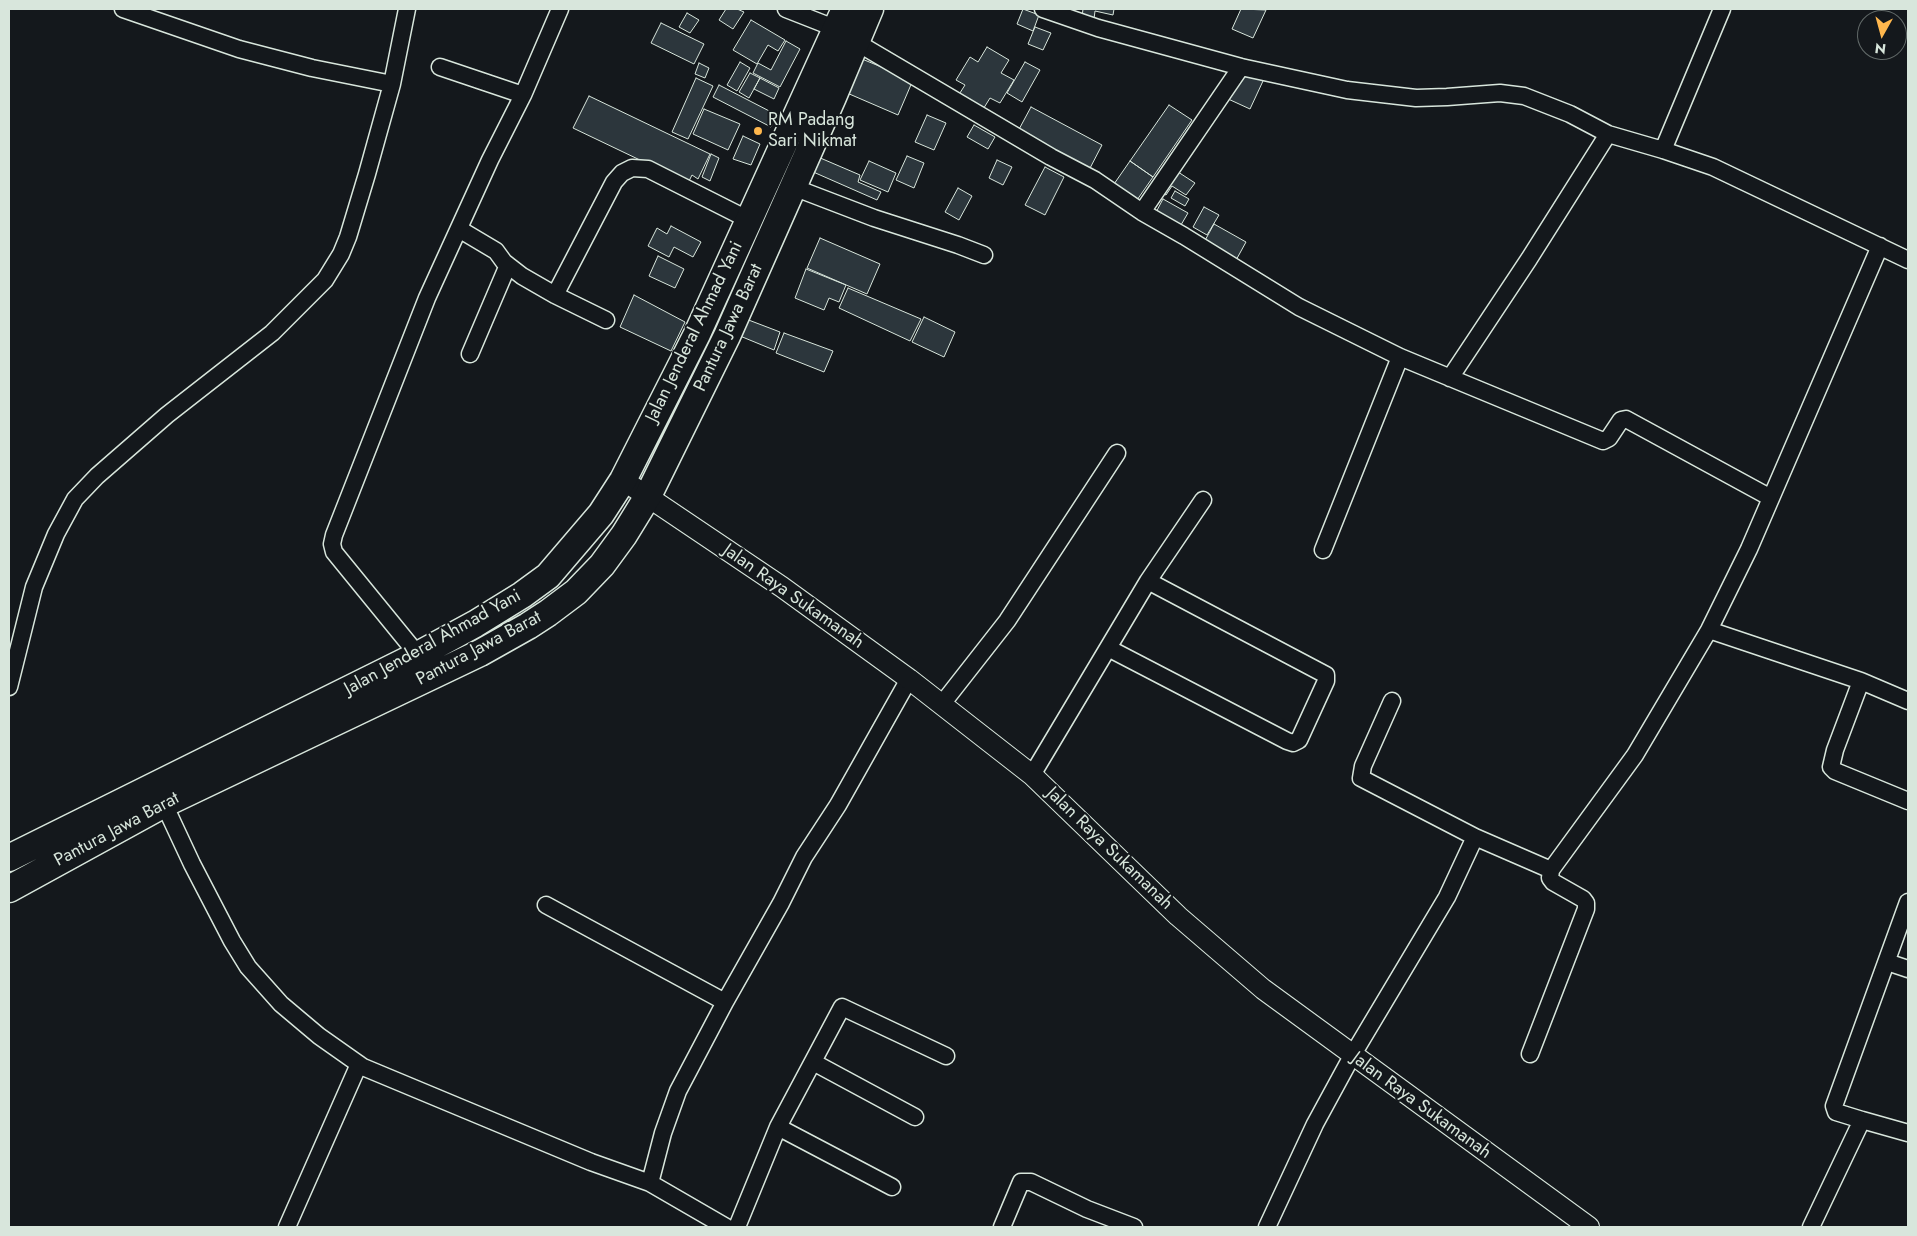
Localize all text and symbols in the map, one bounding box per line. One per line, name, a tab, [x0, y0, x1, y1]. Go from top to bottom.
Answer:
north arrow	[1857, 10, 1907, 60]
text: N	[1874, 38, 1887, 59]
place label: RM Padang Sari Nikmat	[768, 110, 856, 152]
marker: RM Padang Sari Nikmat	[752, 125, 764, 137]
street label: Jalan Jenderal Ahmad Yani	[642, 238, 748, 426]
street label: Pantura Jawa Barat	[690, 261, 768, 395]
street label: Jalan Raya Sukamanah	[718, 540, 868, 654]
street label: Jalan Jenderal Ahmad Yani	[341, 585, 525, 701]
street label: Pantura Jawa Barat	[413, 607, 545, 691]
street label: Jalan Raya Sukamanah	[1041, 783, 1177, 915]
street label: Pantura Jawa Barat	[51, 788, 183, 872]
street label: Jalan Raya Sukamanah	[1347, 1048, 1495, 1164]

